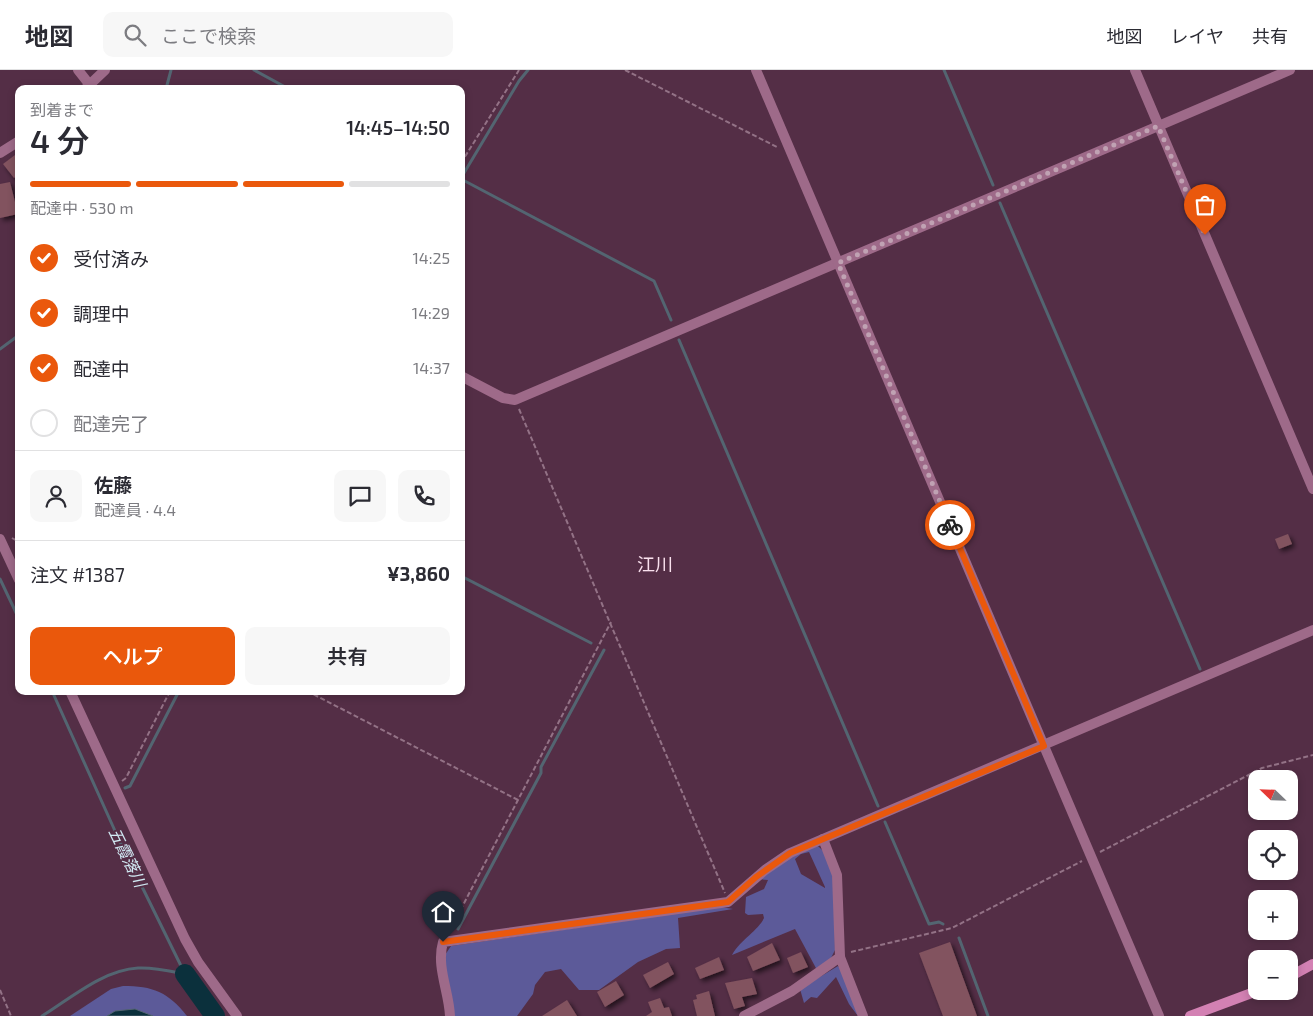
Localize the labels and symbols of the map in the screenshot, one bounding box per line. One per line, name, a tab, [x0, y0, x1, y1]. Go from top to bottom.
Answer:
pin	[1184, 184, 1226, 235]
courier	[925, 500, 975, 550]
district label: 江川	[637, 553, 673, 575]
north arrow	[1248, 770, 1298, 820]
water label: 五霞落川	[105, 824, 151, 892]
pin	[422, 891, 464, 942]

